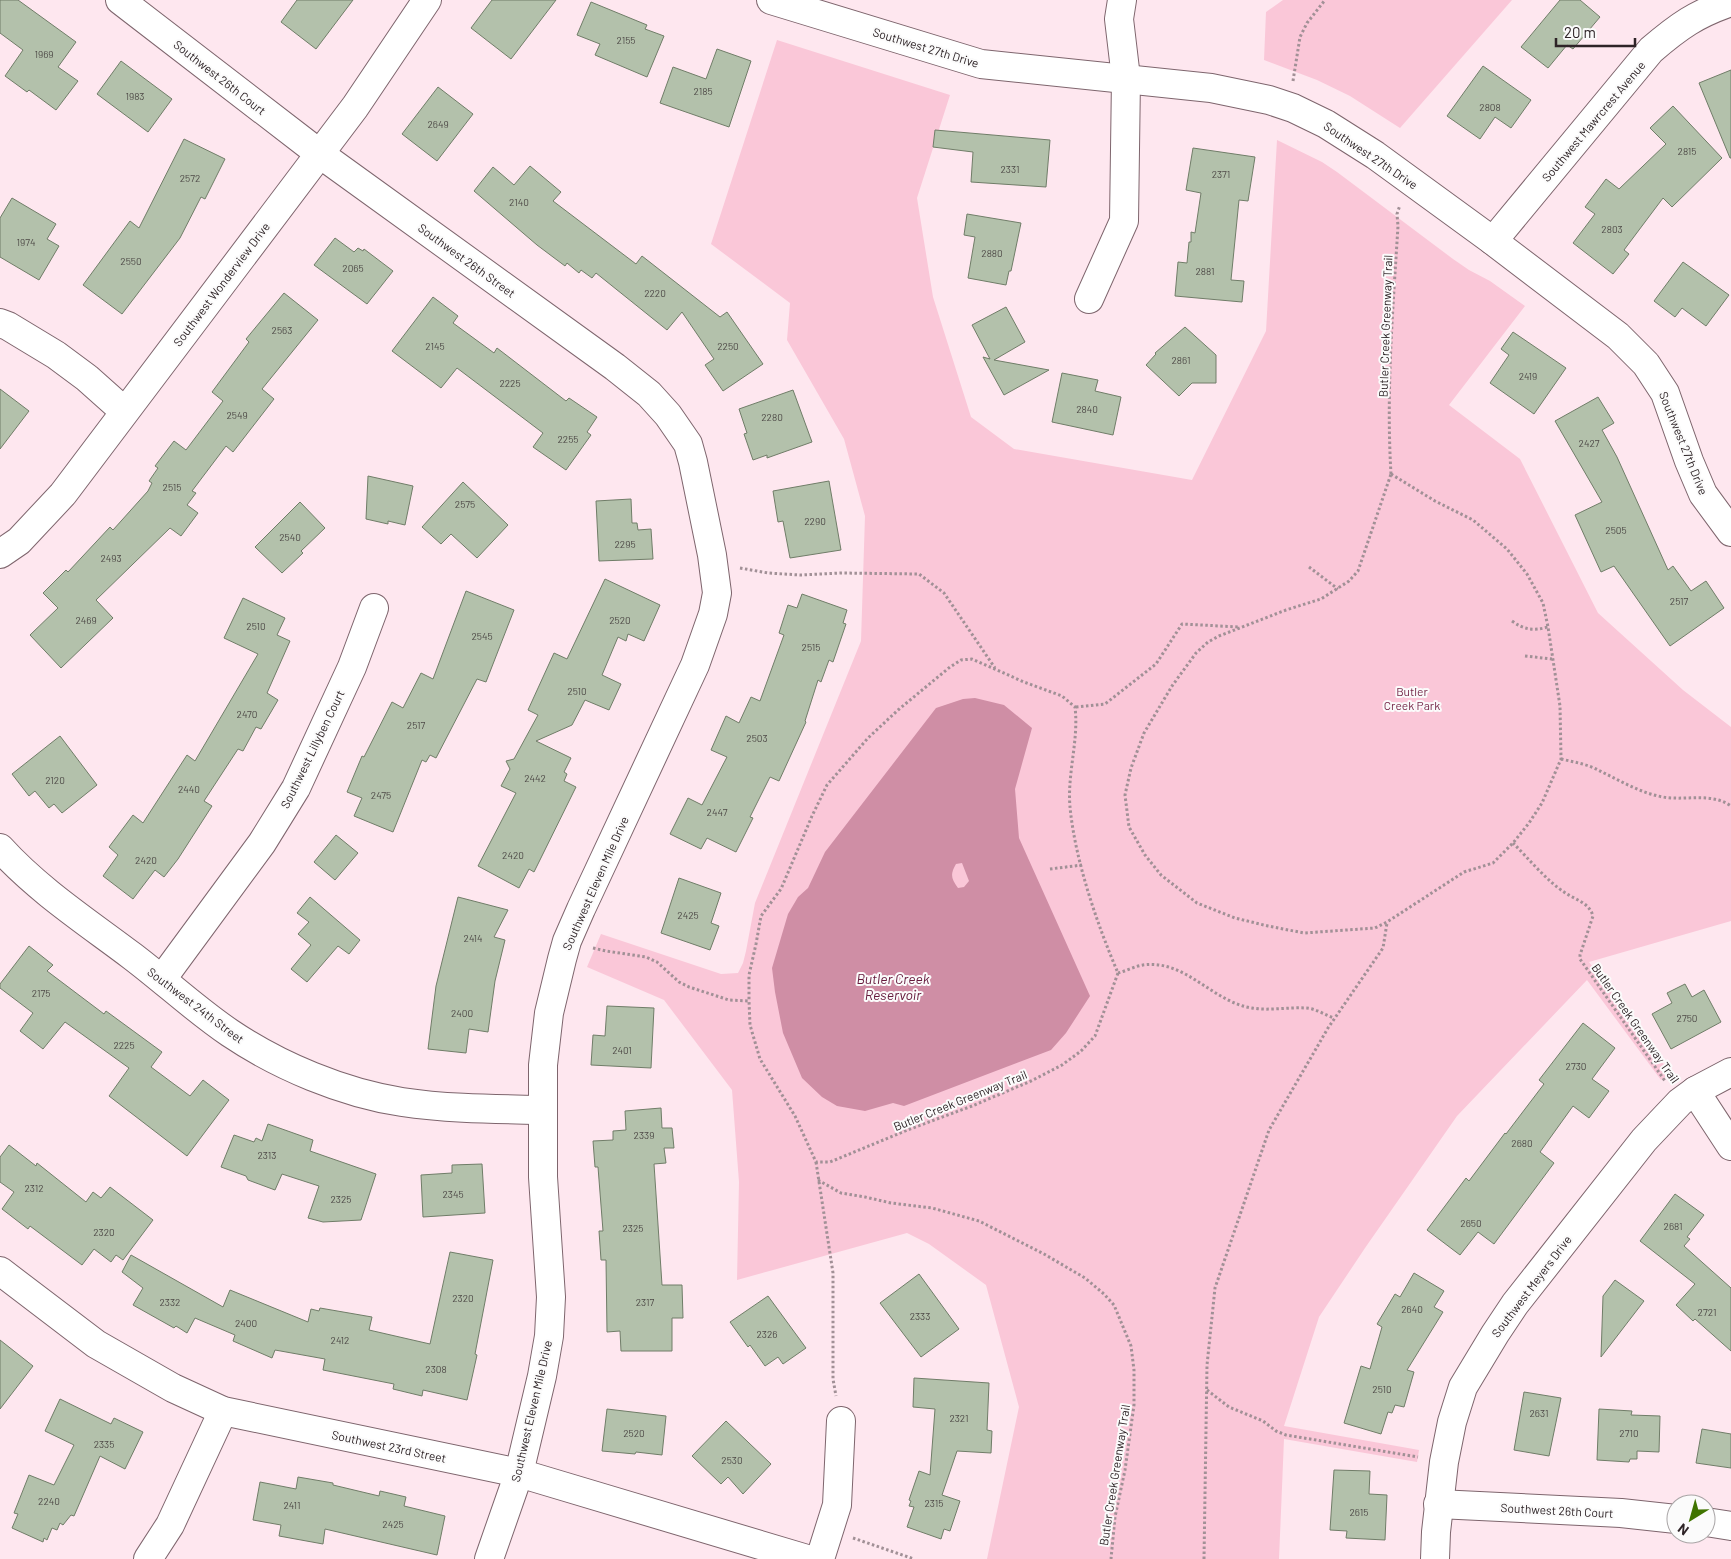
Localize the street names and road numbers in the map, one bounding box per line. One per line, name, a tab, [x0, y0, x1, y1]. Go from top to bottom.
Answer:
street label: Southwest 27th Drive	[871, 24, 981, 70]
street label: Southwest 26th Court	[171, 37, 269, 117]
street label: Southwest Mawrcrest Avenue	[1538, 58, 1648, 184]
street label: Southwest 27th Drive	[1321, 118, 1421, 192]
street label: Southwest Wonderview Drive	[170, 219, 272, 349]
street label: Southwest 26th Street	[416, 220, 518, 300]
street label: Butler Creek Greenway Trail	[1376, 254, 1394, 398]
street label: Southwest 27th Drive	[1657, 389, 1711, 497]
street label: Southwest Lillyben Court	[277, 688, 347, 810]
street label: Southwest Eleven Mile Drive	[559, 814, 631, 952]
street label: Butler Creek Greenway Trail	[1589, 961, 1683, 1085]
street label: Southwest 24th Street	[145, 964, 247, 1046]
street label: Butler Creek Greenway Trail	[891, 1067, 1029, 1133]
street label: Southwest Meyers Drive	[1488, 1232, 1574, 1340]
street label: Southwest Eleven Mile Drive	[508, 1339, 554, 1483]
street label: Butler Creek Greenway Trail	[1096, 1403, 1132, 1547]
street label: Southwest 23rd Street	[331, 1427, 447, 1465]
street label: Southwest 26th Court	[1500, 1500, 1614, 1520]

